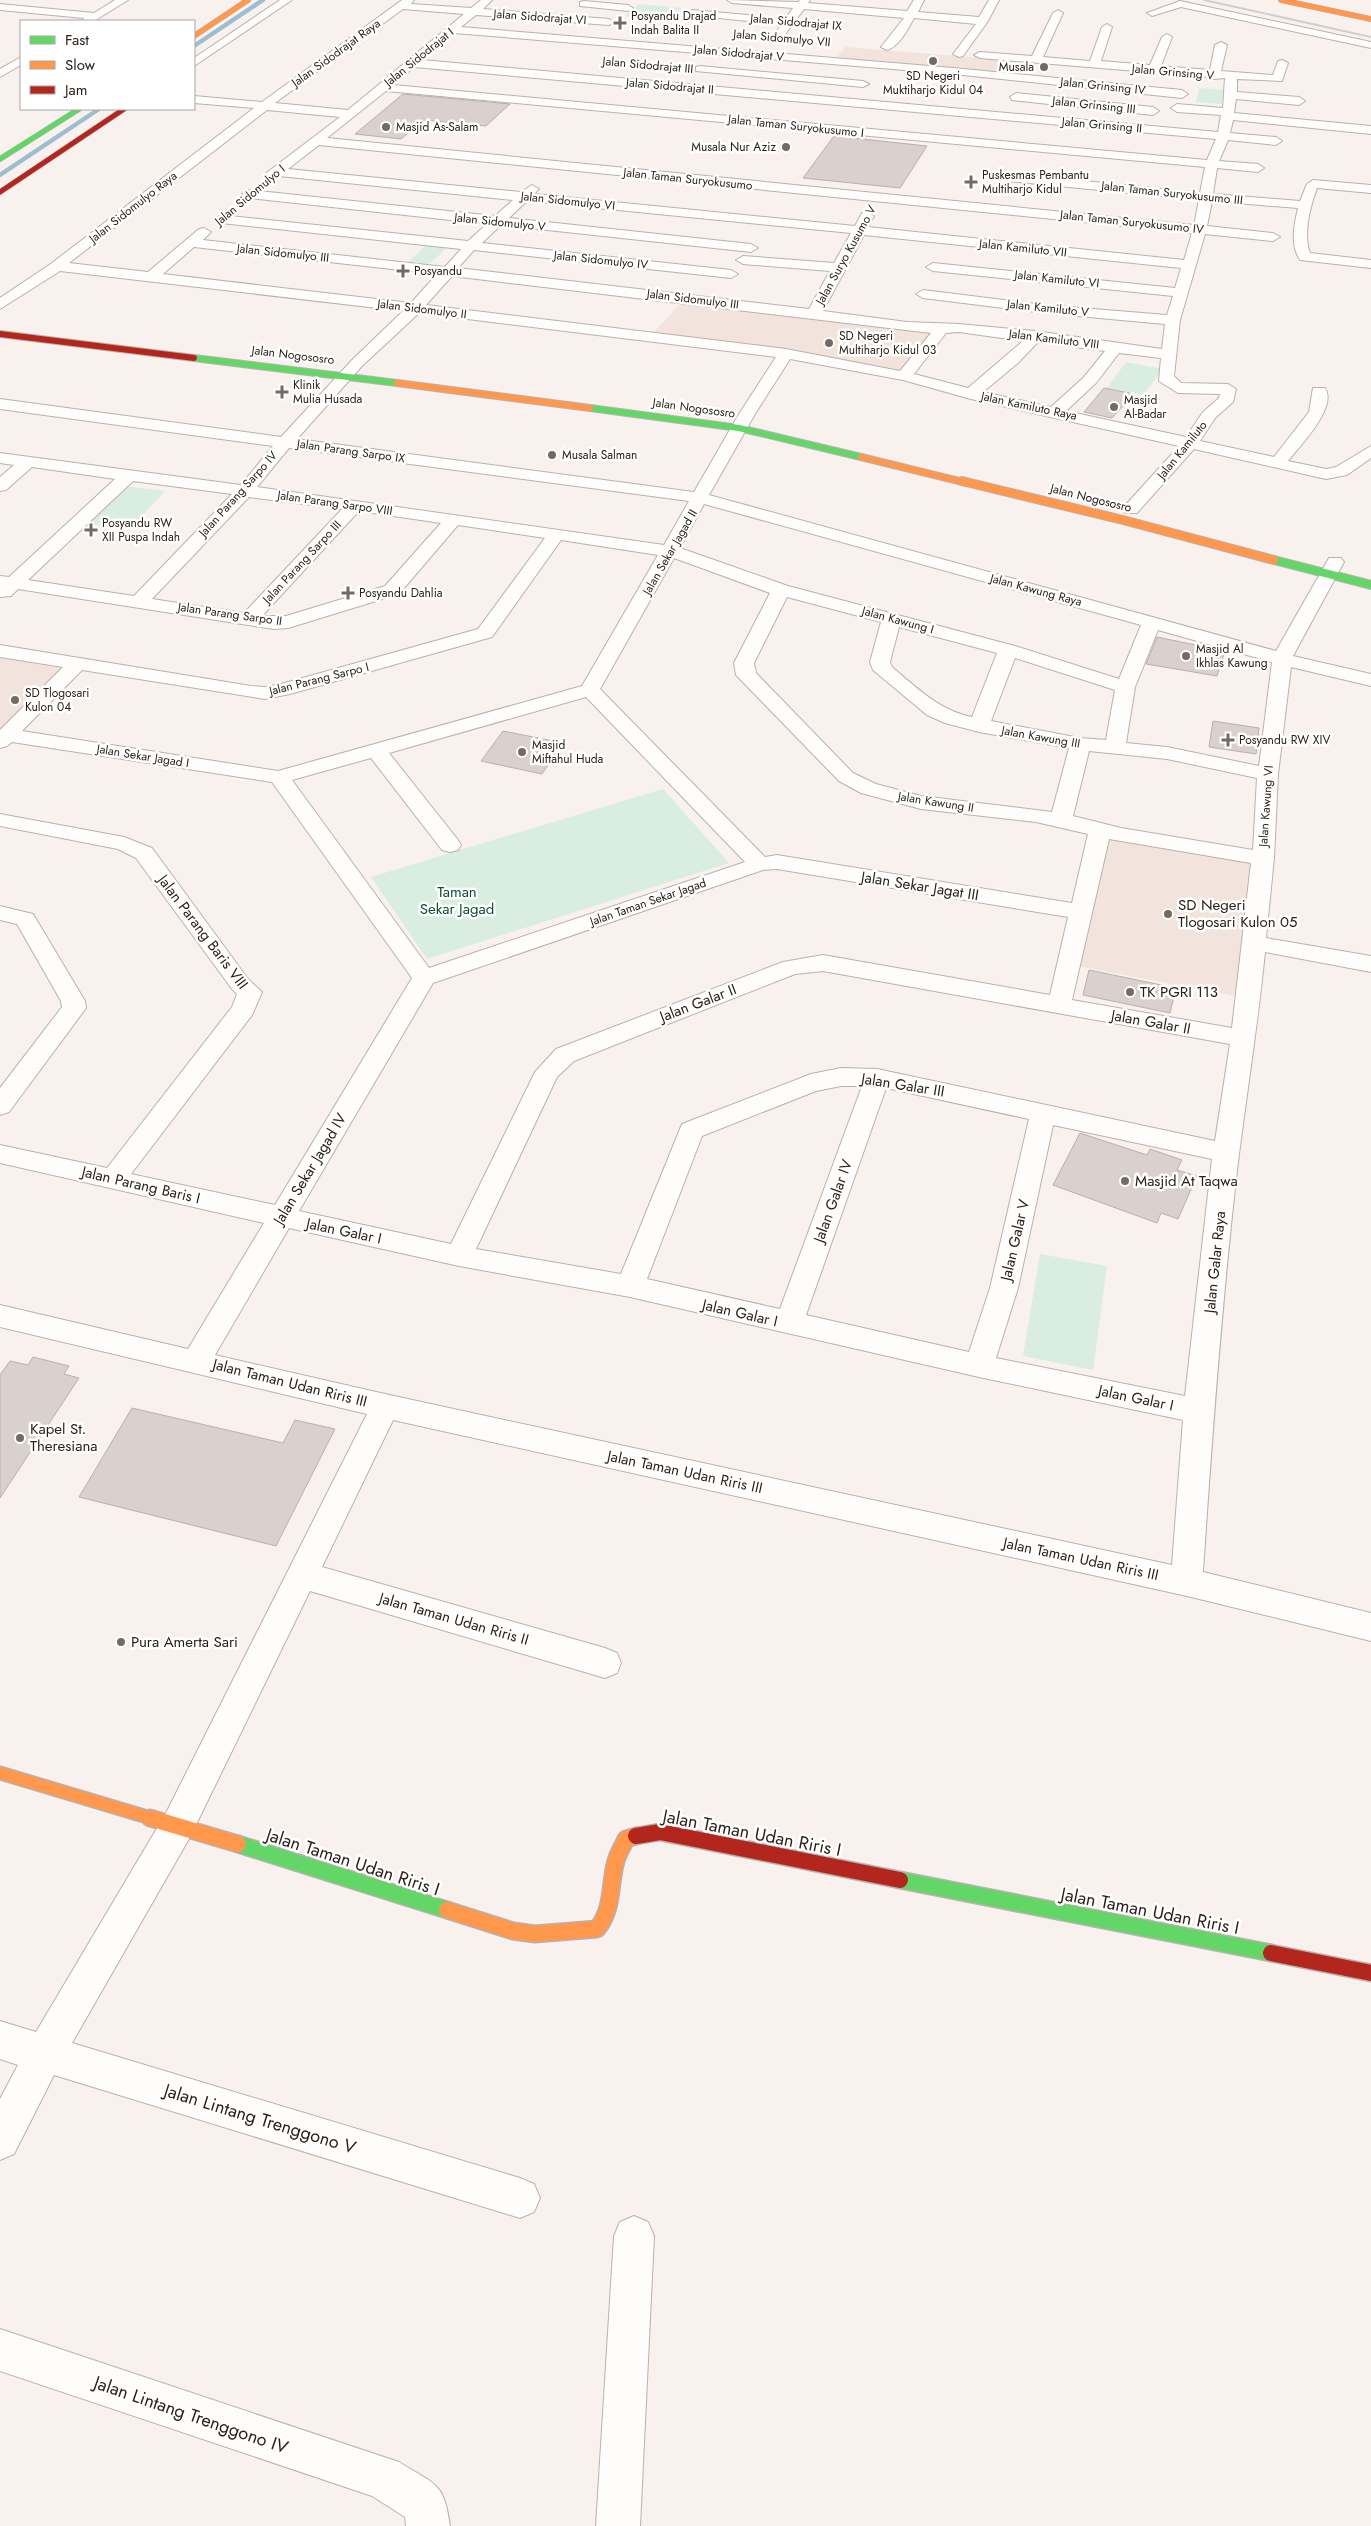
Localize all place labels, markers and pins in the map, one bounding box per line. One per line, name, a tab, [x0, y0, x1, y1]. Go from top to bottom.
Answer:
place label: Posyandu Drajad Indah Balita II	[631, 7, 716, 39]
marker: Posyandu Drajad Indah Balita II	[613, 16, 627, 30]
marker: SD Negeri Muktiharjo Kidul 04	[927, 55, 939, 67]
place label: Musala	[999, 58, 1034, 76]
marker: Musala	[1038, 61, 1050, 73]
place label: SD Negeri Muktiharjo Kidul 04	[883, 67, 983, 99]
place label: Masjid As-Salam	[396, 118, 478, 136]
marker: Masjid As-Salam	[380, 121, 392, 133]
place label: Musala Nur Aziz	[691, 138, 776, 156]
marker: Musala Nur Aziz	[780, 141, 792, 153]
place label: Puskesmas Pembantu Multiharjo Kidul	[982, 166, 1089, 198]
marker: Puskesmas Pembantu Multiharjo Kidul	[964, 175, 978, 189]
place label: Posyandu	[414, 262, 462, 280]
marker: Posyandu	[396, 264, 410, 278]
place label: SD Negeri Multiharjo Kidul 03	[839, 327, 937, 359]
marker: SD Negeri Multiharjo Kidul 03	[823, 337, 835, 349]
place label: Klinik Mulia Husada	[293, 376, 363, 408]
marker: Klinik Mulia Husada	[275, 385, 289, 399]
place label: Masjid Al-Badar	[1124, 391, 1167, 423]
marker: Masjid Al-Badar	[1108, 401, 1120, 413]
place label: Musala Salman	[562, 446, 637, 464]
marker: Musala Salman	[546, 449, 558, 461]
place label: Posyandu RW XII Puspa Indah	[102, 514, 180, 546]
marker: Posyandu RW XII Puspa Indah	[84, 523, 98, 537]
place label: Posyandu Dahlia	[359, 584, 443, 602]
marker: Posyandu Dahlia	[341, 586, 355, 600]
place label: Masjid Al Ikhlas Kawung	[1196, 640, 1268, 672]
marker: Masjid Al Ikhlas Kawung	[1180, 650, 1192, 662]
place label: SD Tlogosari Kulon 04	[25, 684, 89, 716]
marker: SD Tlogosari Kulon 04	[9, 694, 21, 706]
place label: Posyandu RW XIV	[1239, 731, 1330, 749]
marker: Posyandu RW XIV	[1221, 733, 1235, 747]
place label: Masjid Miftahul Huda	[532, 736, 604, 768]
marker: Masjid Miftahul Huda	[516, 746, 528, 758]
place label: SD Negeri Tlogosari Kulon 05	[1178, 894, 1298, 933]
marker: SD Negeri Tlogosari Kulon 05	[1162, 908, 1174, 920]
place label: TK PGRI 113	[1140, 981, 1218, 1003]
marker: TK PGRI 113	[1124, 986, 1136, 998]
place label: Masjid At Taqwa	[1135, 1170, 1238, 1192]
marker: Masjid At Taqwa	[1119, 1175, 1131, 1187]
place label: Kapel St. Theresiana	[30, 1418, 97, 1457]
marker: Kapel St. Theresiana	[14, 1432, 26, 1444]
place label: Pura Amerta Sari	[131, 1631, 238, 1653]
marker: Pura Amerta Sari	[115, 1636, 127, 1648]

